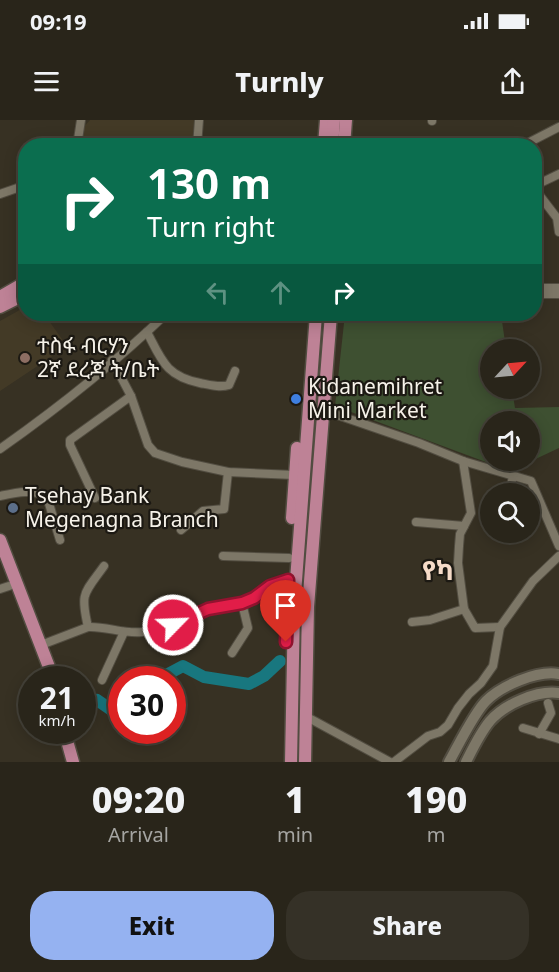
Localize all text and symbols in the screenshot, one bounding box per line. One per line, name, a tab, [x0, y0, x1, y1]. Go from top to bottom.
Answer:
text: 09:19	[30, 6, 87, 36]
text: Turnly	[235, 63, 324, 100]
icon: menu	[30, 65, 63, 98]
icon: share	[496, 65, 529, 98]
text: 130 m	[147, 154, 271, 211]
icon: right	[48, 162, 126, 240]
text: Turn right	[147, 208, 275, 245]
icon: left	[201, 276, 234, 309]
icon: ahead	[264, 276, 297, 309]
icon: right	[327, 276, 360, 309]
place label: ተስፋ ብርሃን 2ኛ ደረጃ ት/ቤት	[37, 331, 160, 383]
north arrow	[480, 339, 540, 399]
map controls	[480, 339, 540, 543]
marker: ተስፋ ብርሃን 2ኛ ደረጃ ት/ቤት	[18, 351, 32, 365]
place label: Kidanemihret Mini Market	[308, 372, 442, 424]
marker: Kidanemihret Mini Market	[289, 392, 303, 406]
button: sound	[480, 411, 540, 471]
place label: Tsehay Bank Megenagna Branch	[25, 481, 219, 533]
button: search	[480, 483, 540, 543]
marker: Tsehay Bank Megenagna Branch	[6, 501, 20, 515]
district label: የካ	[422, 551, 454, 588]
pin	[260, 580, 311, 642]
icon: arrive	[269, 589, 302, 622]
position arrow	[141, 593, 205, 657]
speed limit sign: 30	[108, 666, 186, 744]
text: 21	[40, 677, 74, 718]
text: km/h	[39, 710, 75, 730]
text: 09:20	[92, 775, 185, 824]
text: 1	[285, 775, 305, 824]
text: 190	[405, 775, 467, 824]
text: Arrival	[108, 821, 169, 848]
text: min	[277, 821, 313, 848]
text: m	[427, 821, 445, 848]
button: Exit	[30, 891, 274, 960]
button: Share	[286, 891, 529, 960]

